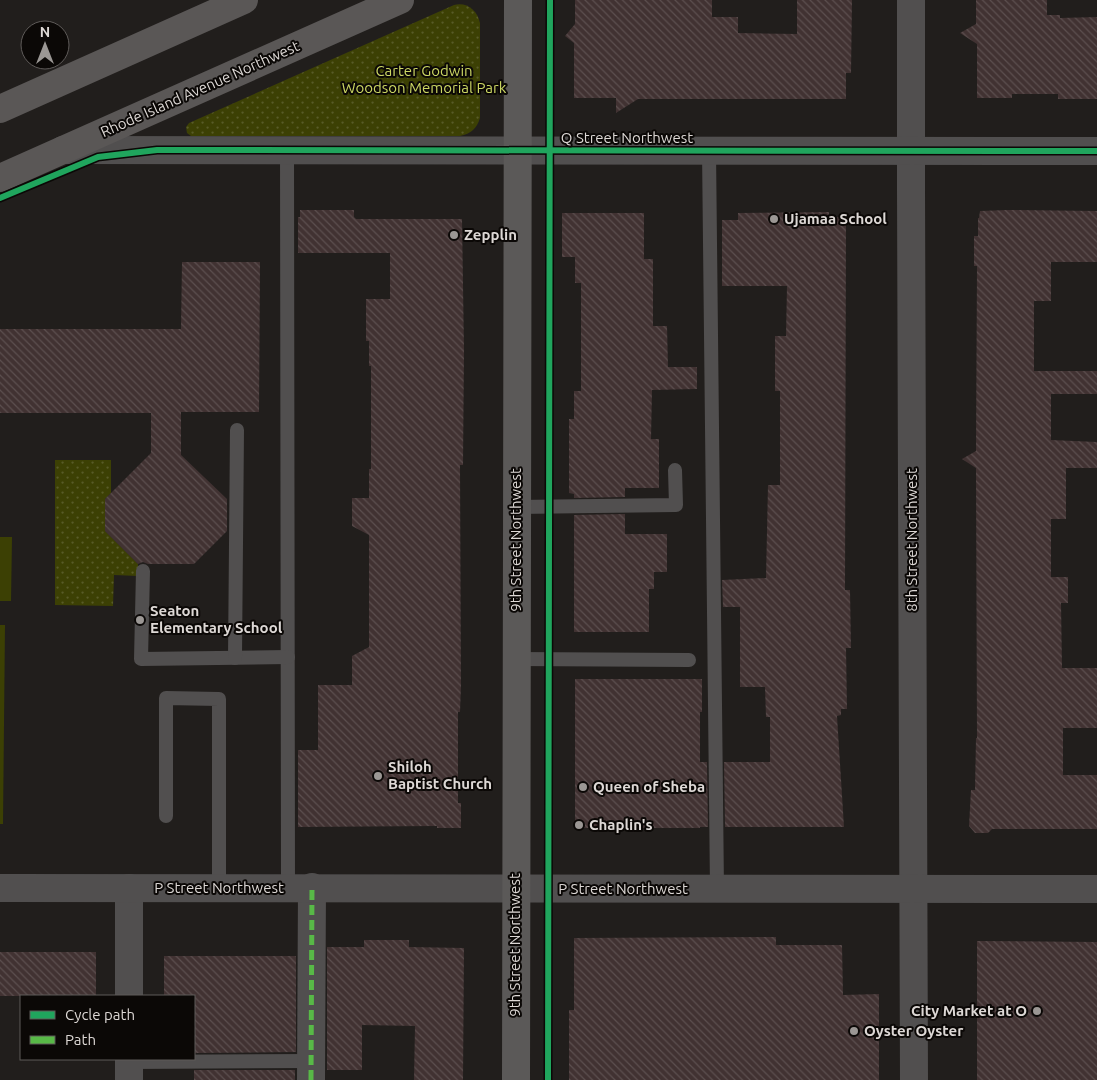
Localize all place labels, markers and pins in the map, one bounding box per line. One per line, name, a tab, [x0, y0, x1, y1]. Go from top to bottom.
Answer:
place label: Ujamaa School	[784, 210, 887, 227]
marker: Ujamaa School	[768, 213, 780, 225]
place label: Zepplin	[464, 226, 517, 243]
marker: Zepplin	[448, 229, 460, 241]
place label: Seaton Elementary School	[150, 602, 283, 636]
marker: Seaton Elementary School	[134, 614, 146, 626]
place label: Shiloh Baptist Church	[388, 758, 492, 792]
marker: Shiloh Baptist Church	[372, 770, 384, 782]
place label: Queen of Sheba	[593, 778, 705, 795]
marker: Queen of Sheba	[577, 781, 589, 793]
place label: Chaplin's	[589, 816, 652, 833]
marker: Chaplin's	[573, 819, 585, 831]
place label: City Market at O	[911, 1002, 1027, 1019]
marker: City Market at O	[1031, 1005, 1043, 1017]
place label: Oyster Oyster	[864, 1022, 964, 1039]
marker: Oyster Oyster	[848, 1025, 860, 1037]

